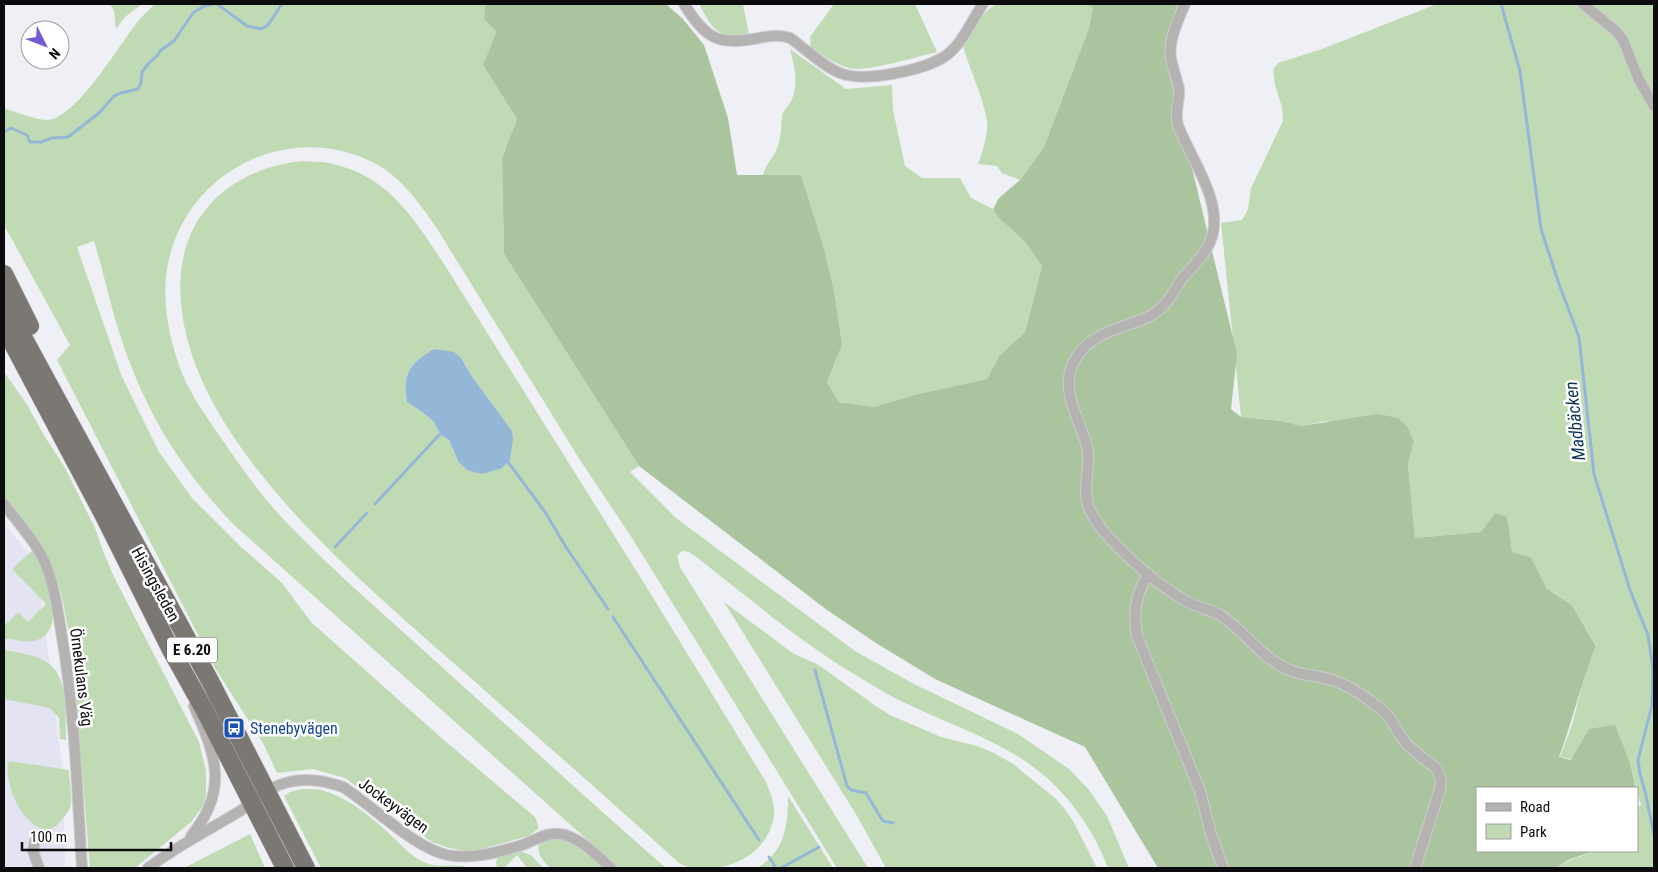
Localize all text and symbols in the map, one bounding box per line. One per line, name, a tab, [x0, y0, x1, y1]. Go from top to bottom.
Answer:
north arrow	[20, 20, 70, 70]
text: N	[46, 45, 63, 62]
water label: Madbäcken	[1560, 380, 1589, 462]
street label: Hisingsleden	[127, 544, 184, 625]
street label: Örnekulans Väg	[66, 627, 97, 727]
road number: E 6.20	[167, 638, 217, 662]
bus stop icon: Stenebyvägen	[222, 716, 246, 740]
place label: Stenebyvägen	[250, 719, 338, 738]
street label: Jockeyvägen	[355, 774, 432, 837]
legend	[1476, 787, 1638, 852]
text: Road	[1520, 798, 1550, 816]
scale bar	[22, 820, 171, 852]
text: Park	[1520, 823, 1547, 841]
text: 100 m	[30, 828, 67, 846]

